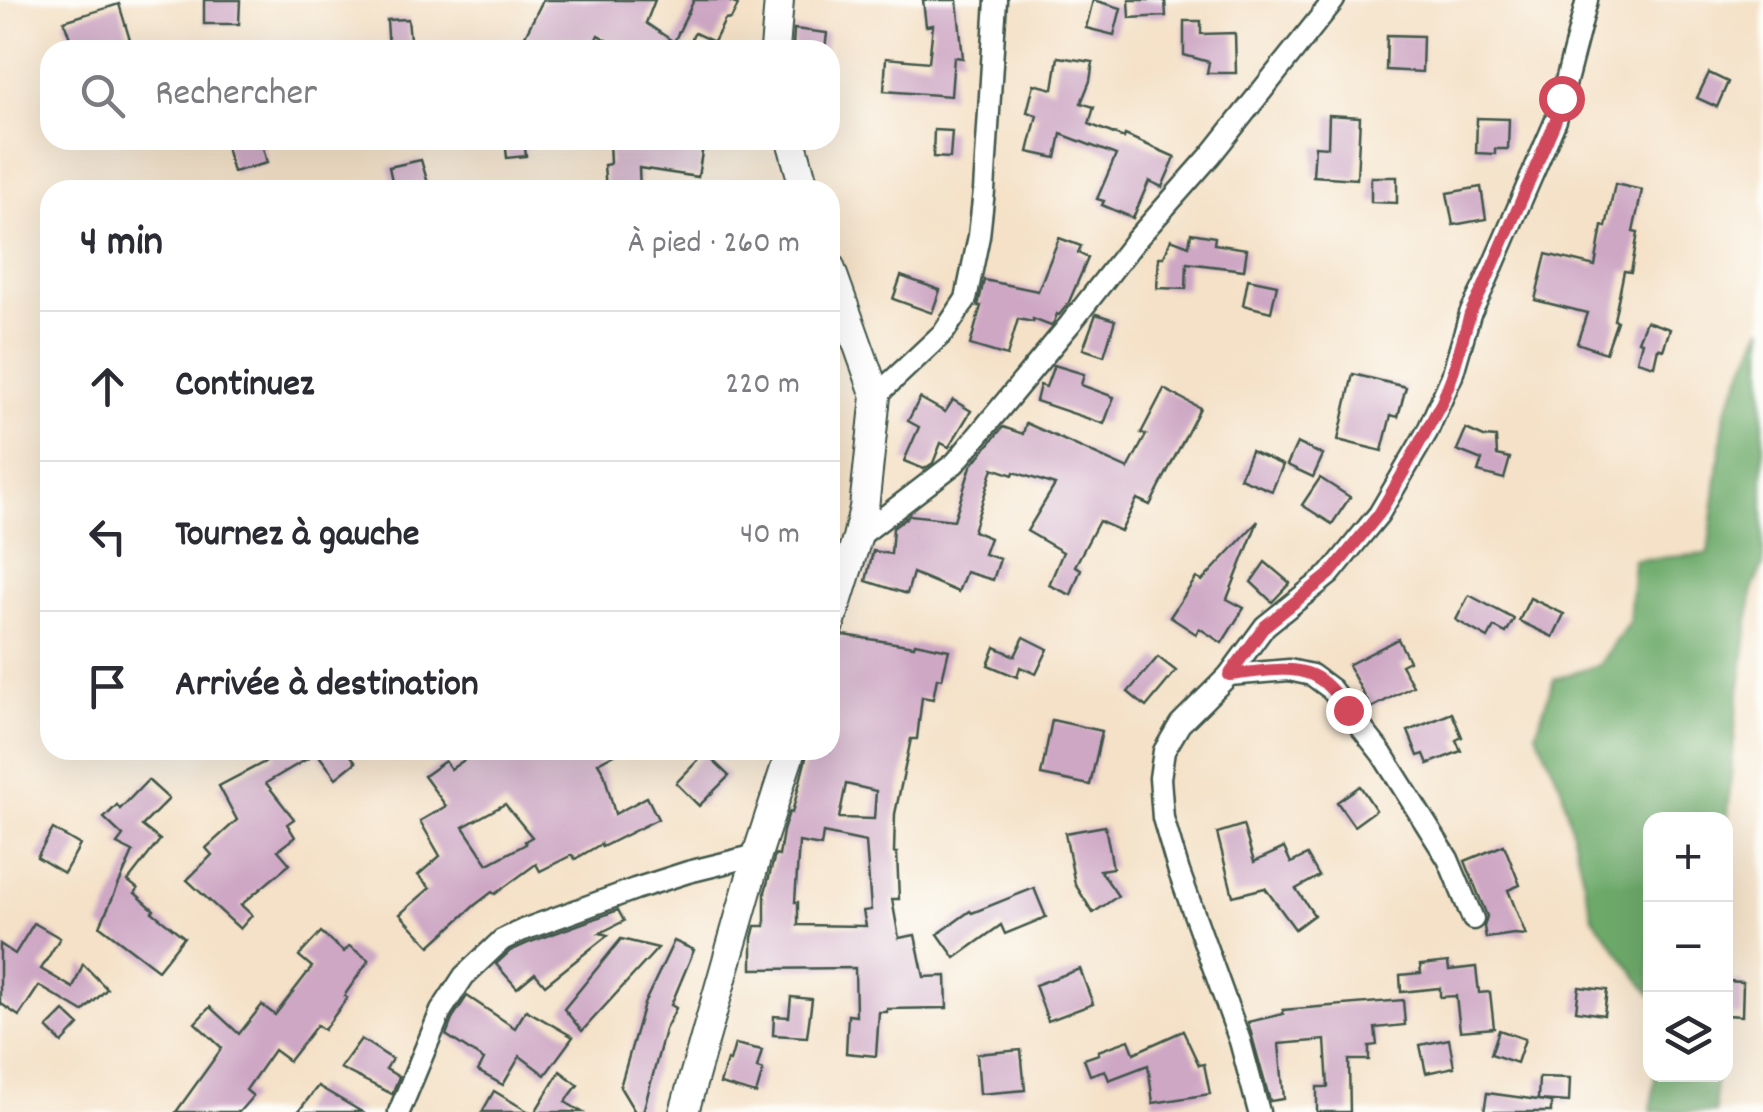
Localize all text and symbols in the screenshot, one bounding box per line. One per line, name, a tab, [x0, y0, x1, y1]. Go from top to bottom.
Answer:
search box	[40, 40, 840, 150]
icon: search	[75, 68, 130, 123]
text: Rechercher	[155, 68, 317, 123]
route start	[1539, 76, 1585, 122]
text: 4 min	[80, 215, 163, 275]
text: À pied · 260 m	[628, 222, 800, 268]
icon: ahead	[80, 359, 135, 414]
text: Continuez	[175, 359, 314, 414]
text: 220 m	[725, 363, 800, 409]
icon: left	[80, 509, 135, 564]
text: Tournez à gauche	[175, 509, 420, 564]
text: 40 m	[740, 513, 800, 559]
icon: arrive	[80, 659, 135, 714]
text: Arrivée à destination	[175, 659, 479, 714]
route end	[1326, 688, 1372, 734]
map controls	[1643, 812, 1733, 1082]
button: +	[1643, 812, 1733, 902]
button: −	[1643, 902, 1733, 992]
button: layers	[1643, 992, 1733, 1082]

